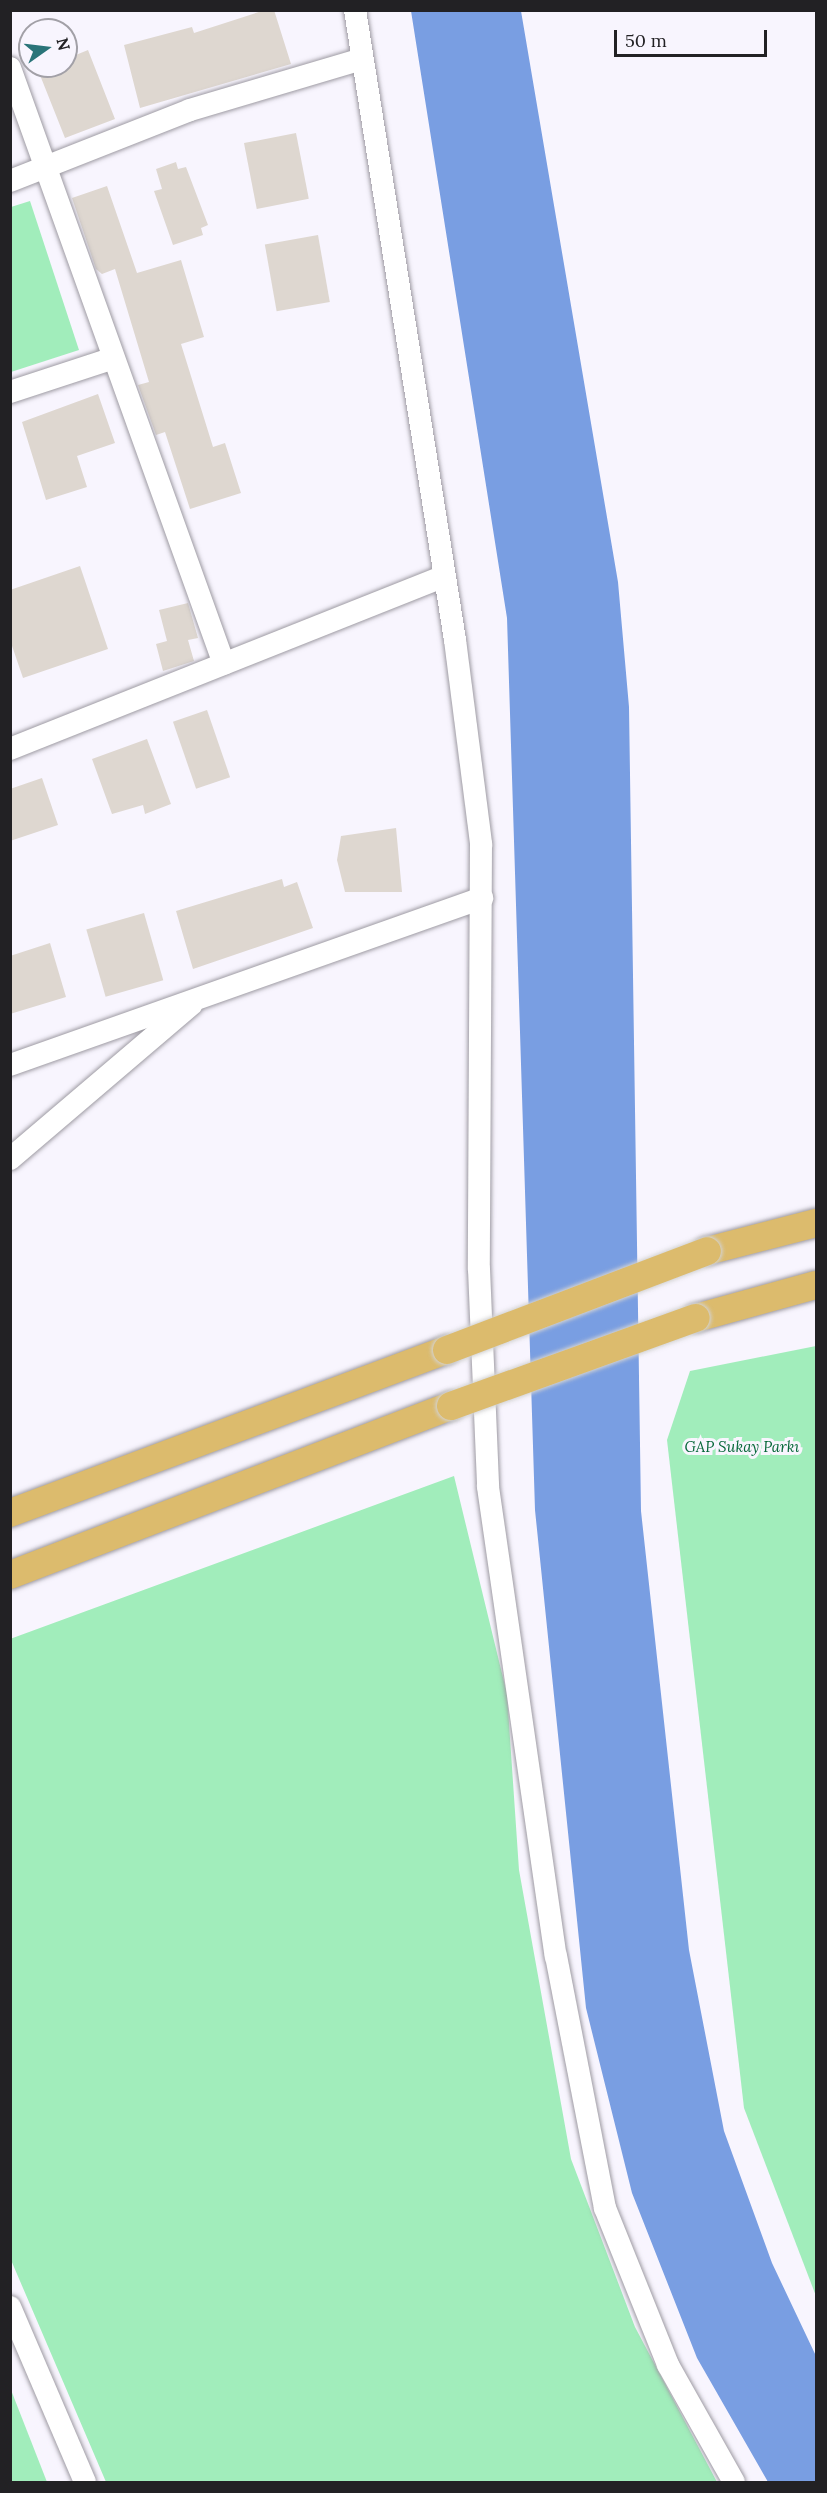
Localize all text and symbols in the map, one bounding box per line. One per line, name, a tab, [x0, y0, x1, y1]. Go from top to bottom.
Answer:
north arrow	[18, 18, 78, 78]
scale bar	[617, 18, 770, 56]
text: 50 m	[625, 29, 667, 52]
text: N	[52, 36, 75, 53]
park label: GAP Sukay Parkı	[685, 1438, 799, 1456]

